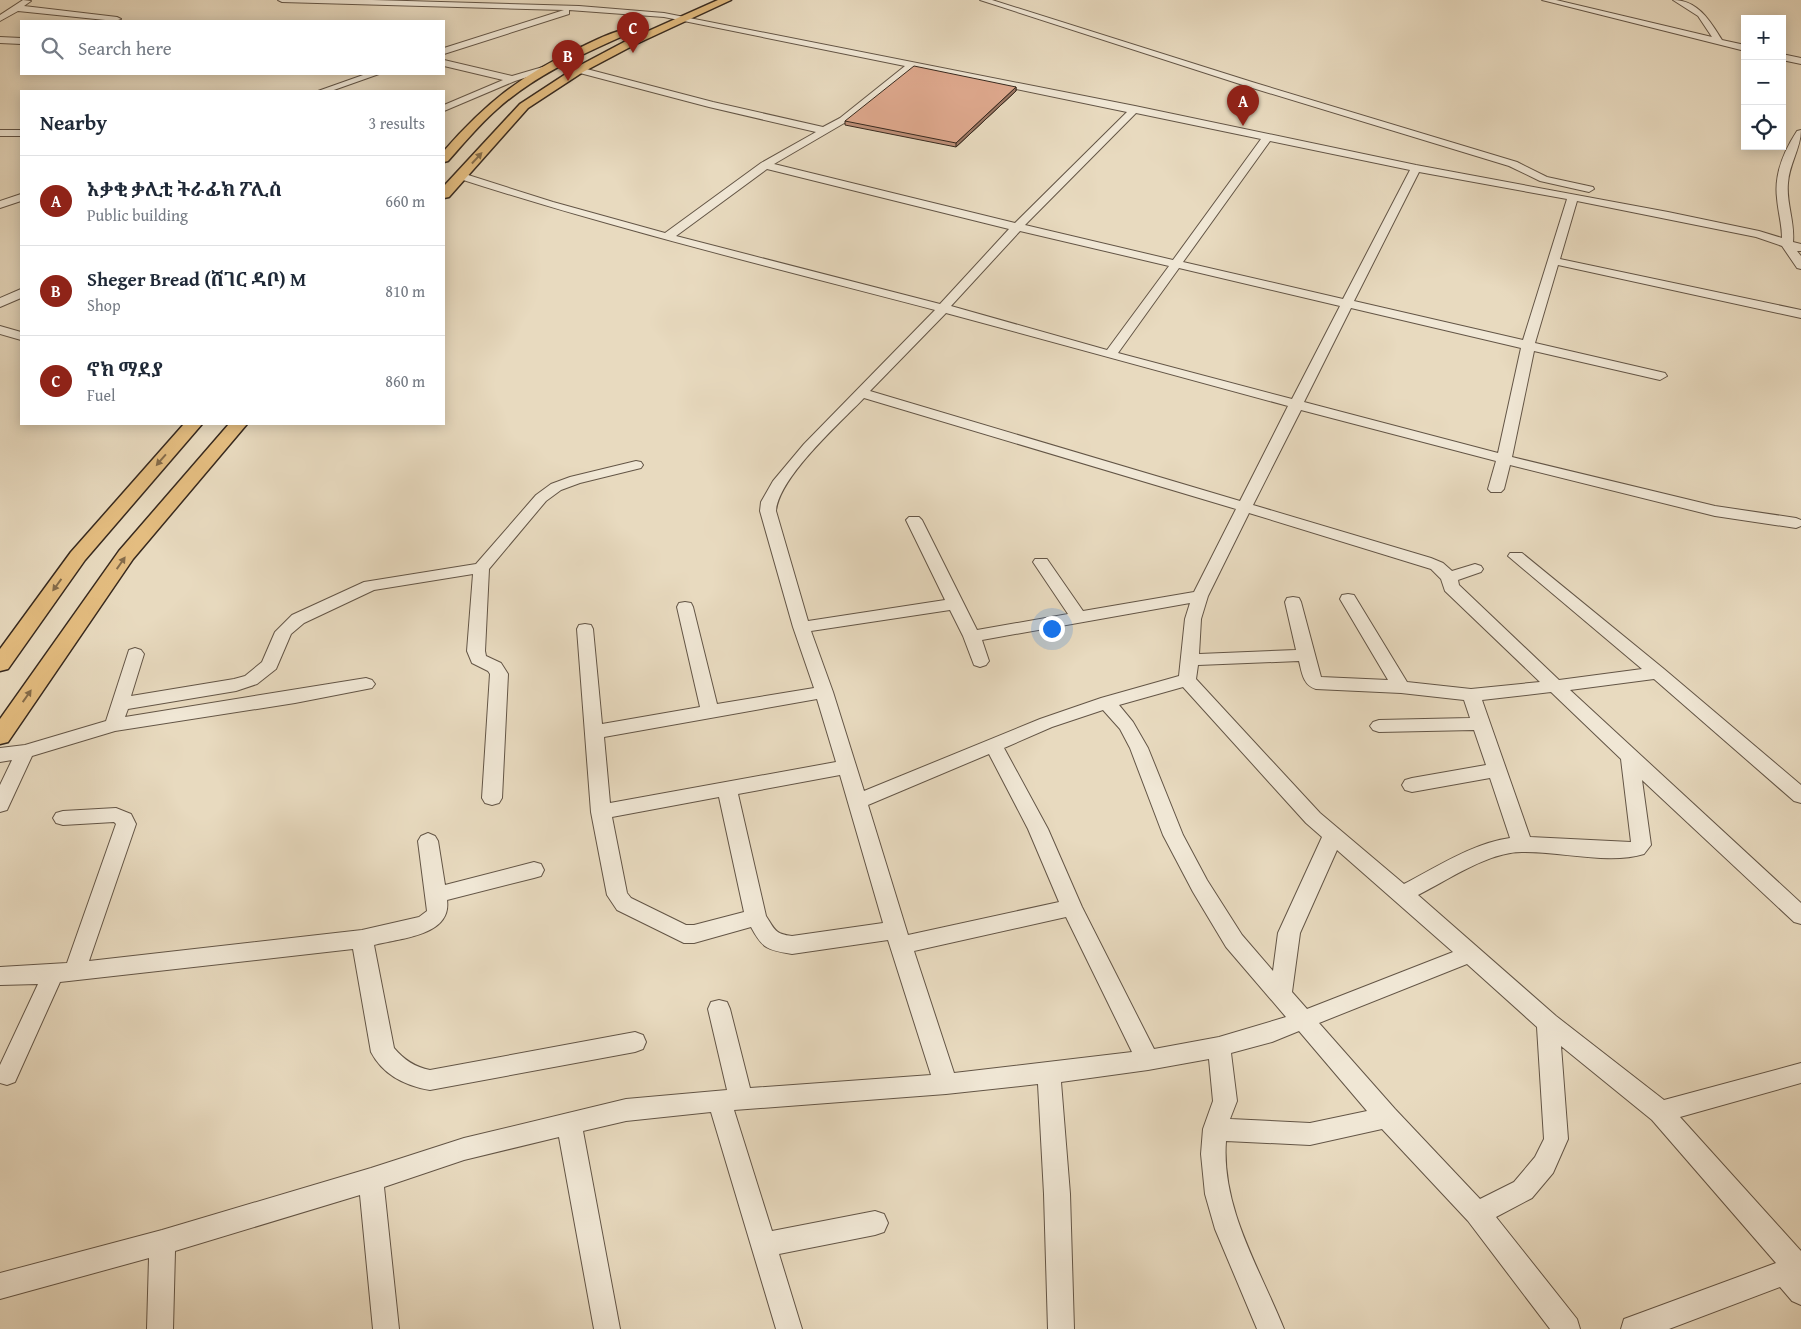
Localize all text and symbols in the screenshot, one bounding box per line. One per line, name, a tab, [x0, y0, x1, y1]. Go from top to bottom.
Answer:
pin: C	[617, 12, 649, 53]
map controls	[1741, 15, 1786, 150]
button: +	[1741, 15, 1786, 60]
search box	[20, 20, 445, 75]
icon: search	[38, 34, 66, 62]
text: Search here	[78, 34, 172, 62]
pin: B	[552, 40, 584, 81]
button: −	[1741, 60, 1786, 105]
pin: A	[1227, 85, 1259, 126]
button: locate	[1741, 105, 1786, 150]
text: Nearby	[40, 107, 107, 138]
text: 3 results	[368, 111, 425, 135]
one-way arrow	[471, 153, 483, 165]
text: አቃቂ ቃሊቲ ትራፊክ ፖሊስ	[87, 175, 282, 203]
text: A	[51, 189, 61, 213]
text: 660 m	[385, 189, 425, 213]
text: Public building	[87, 203, 188, 227]
text: Sheger Bread (ሸገር ዳቦ) M	[87, 265, 306, 293]
text: B	[51, 279, 61, 303]
text: 810 m	[385, 279, 425, 303]
text: Shop	[87, 293, 121, 317]
text: ኖክ ማደያ	[87, 355, 163, 383]
text: C	[51, 369, 61, 393]
text: 860 m	[385, 369, 425, 393]
text: Fuel	[87, 383, 115, 407]
one-way arrow	[155, 453, 166, 466]
one-way arrow	[116, 556, 126, 570]
one-way arrow	[52, 578, 62, 592]
your location	[1039, 616, 1065, 642]
one-way arrow	[22, 689, 32, 702]

